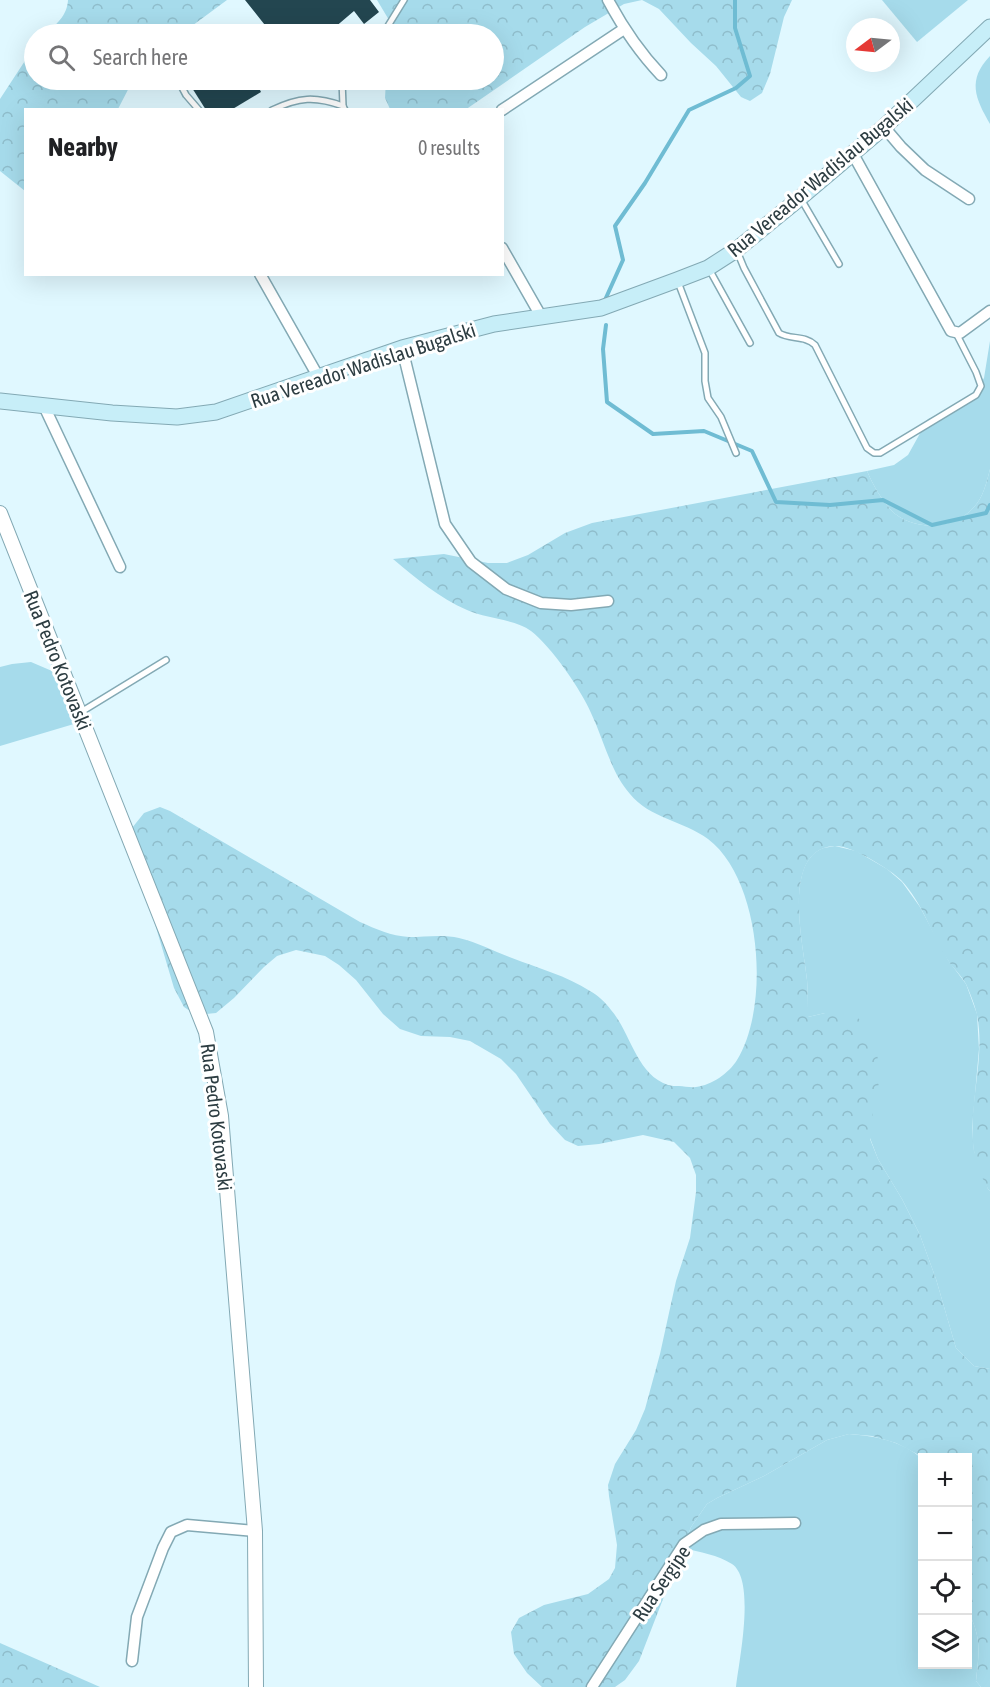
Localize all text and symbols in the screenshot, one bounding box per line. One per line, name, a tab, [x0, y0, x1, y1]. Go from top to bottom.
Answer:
north arrow	[846, 18, 900, 72]
search box	[24, 24, 504, 90]
icon: search	[45, 41, 78, 74]
text: Search here	[93, 44, 188, 70]
street label: Rua Vereador Wadislau Bugalski	[723, 93, 917, 261]
text: Nearby	[48, 132, 118, 162]
text: 0 results	[418, 136, 480, 159]
street label: Rua Vereador Wadislau Bugalski	[248, 318, 478, 412]
street label: Rua Pedro Kotovaski	[20, 587, 96, 733]
street label: Rua Pedro Kotovaski	[197, 1042, 237, 1192]
map controls	[918, 1453, 972, 1669]
button: +	[918, 1453, 972, 1507]
button: −	[918, 1507, 972, 1561]
street label: Rua Sergipe	[627, 1541, 695, 1625]
button: locate	[918, 1561, 972, 1615]
button: layers	[918, 1615, 972, 1669]

